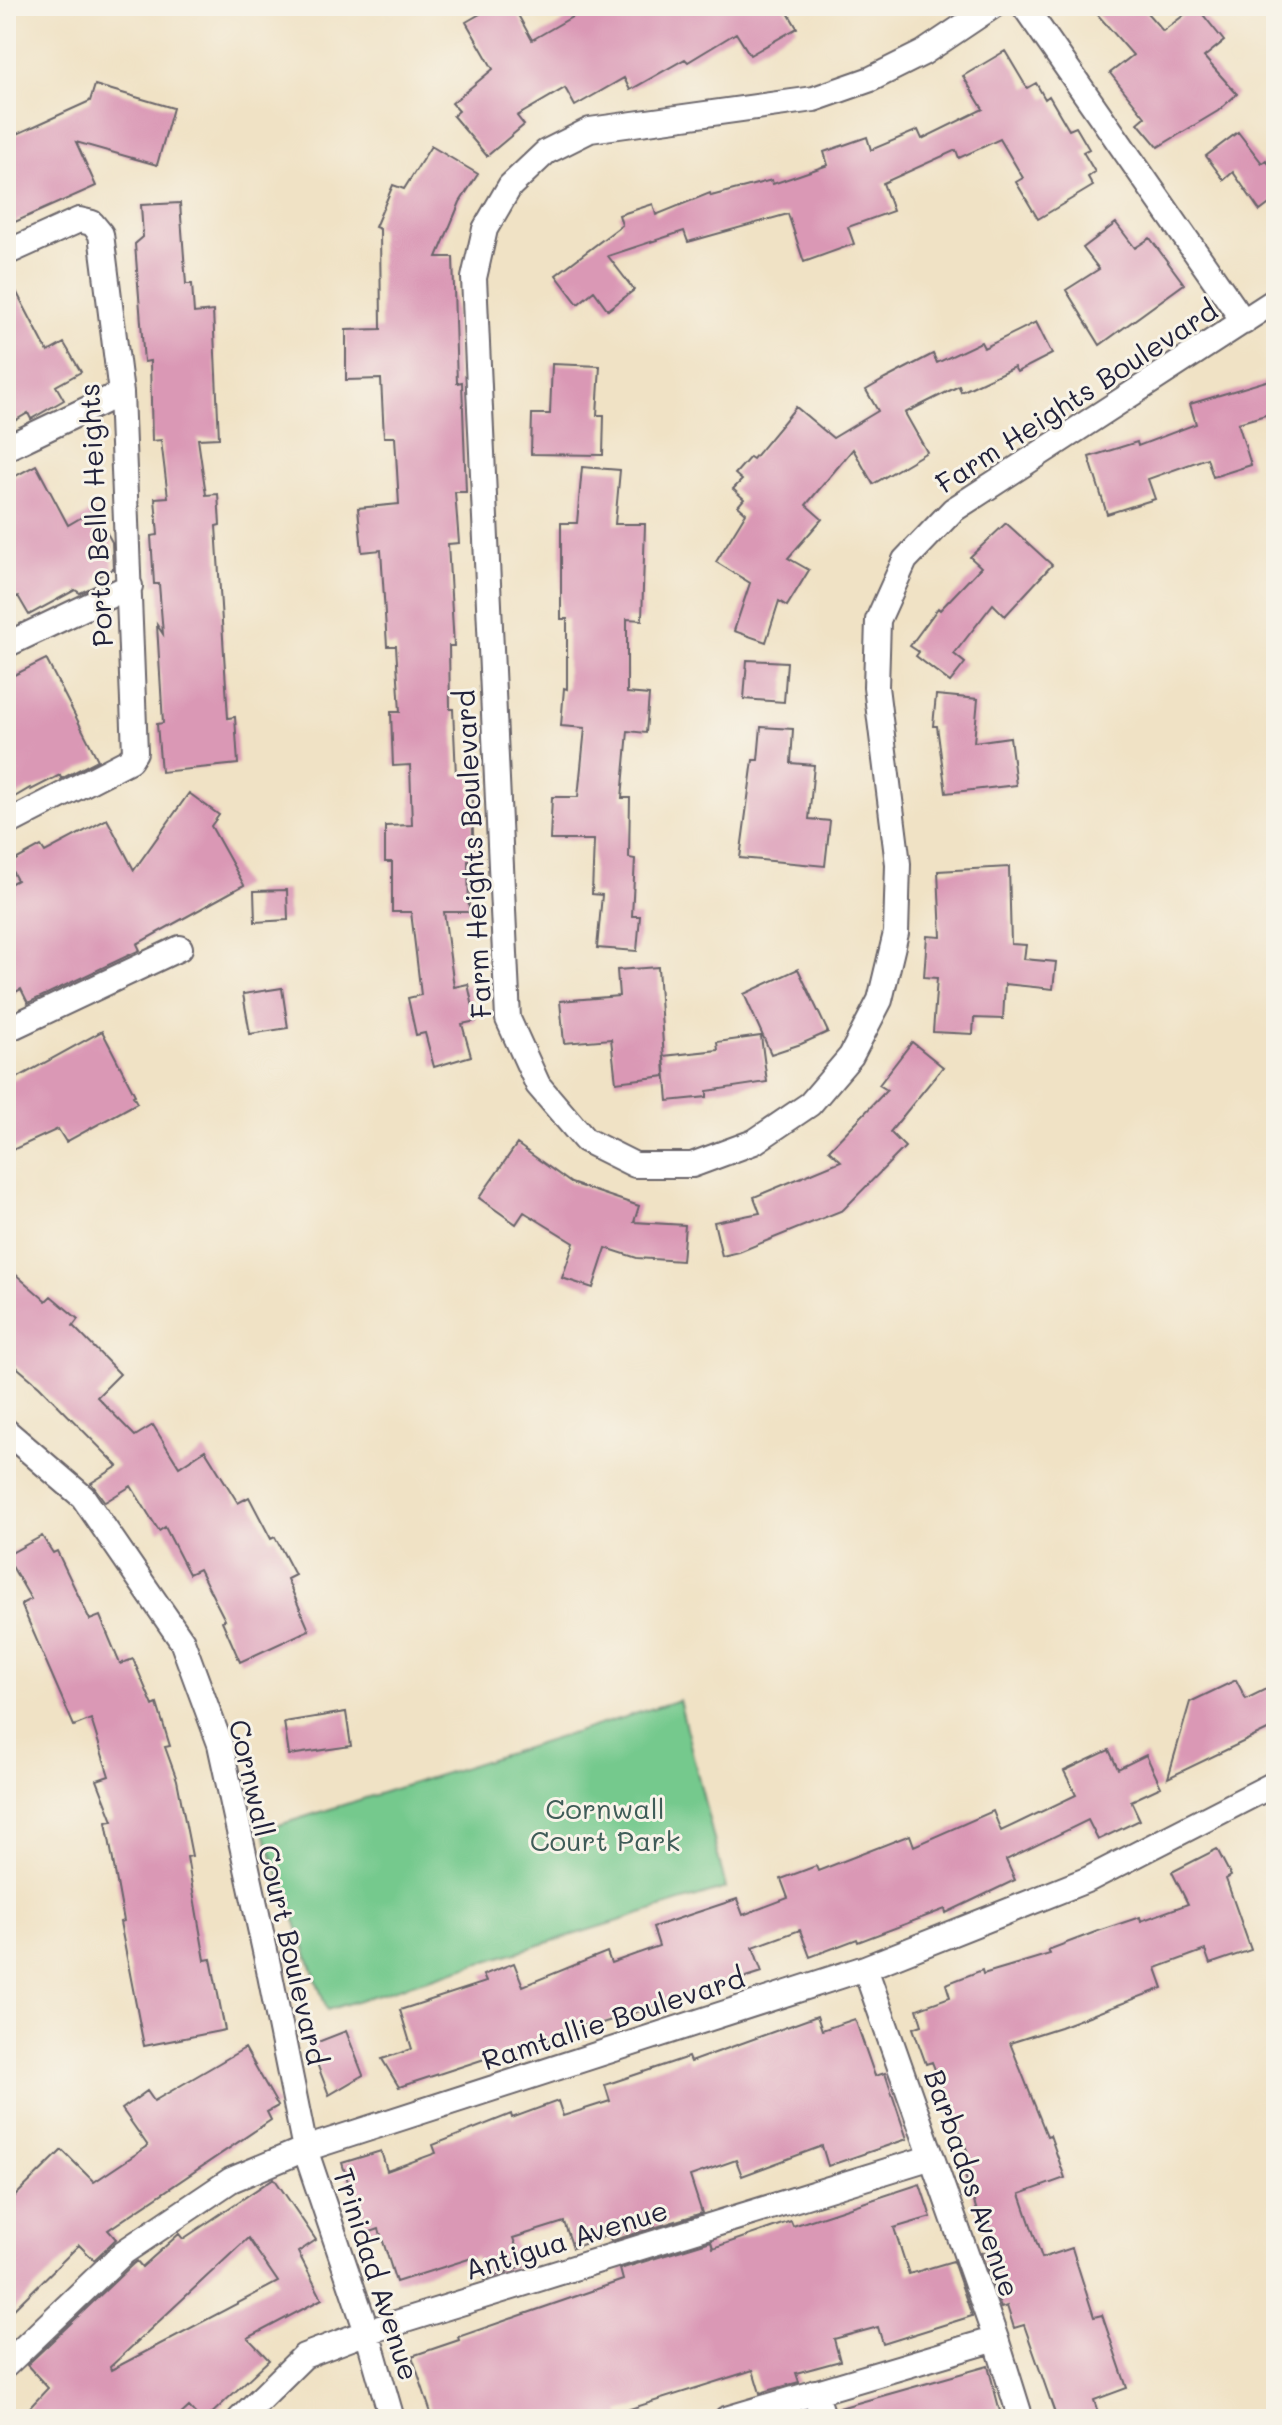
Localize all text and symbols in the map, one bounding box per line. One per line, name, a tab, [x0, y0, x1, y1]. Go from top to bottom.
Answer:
street label: Farm Heights Boulevard	[928, 291, 1224, 501]
street label: Porto Bello Heights	[70, 382, 120, 648]
street label: Farm Heights Boulevard	[445, 689, 499, 1019]
street label: Cornwall Court Boulevard	[222, 1716, 336, 2068]
park label: Cornwall Court Park	[530, 1790, 680, 1858]
street label: Ramtallie Boulevard	[477, 1959, 749, 2077]
street label: Barbados Avenue	[917, 2065, 1029, 2301]
street label: Trinidad Avenue	[326, 2163, 428, 2385]
street label: Antigua Avenue	[460, 2191, 672, 2287]

